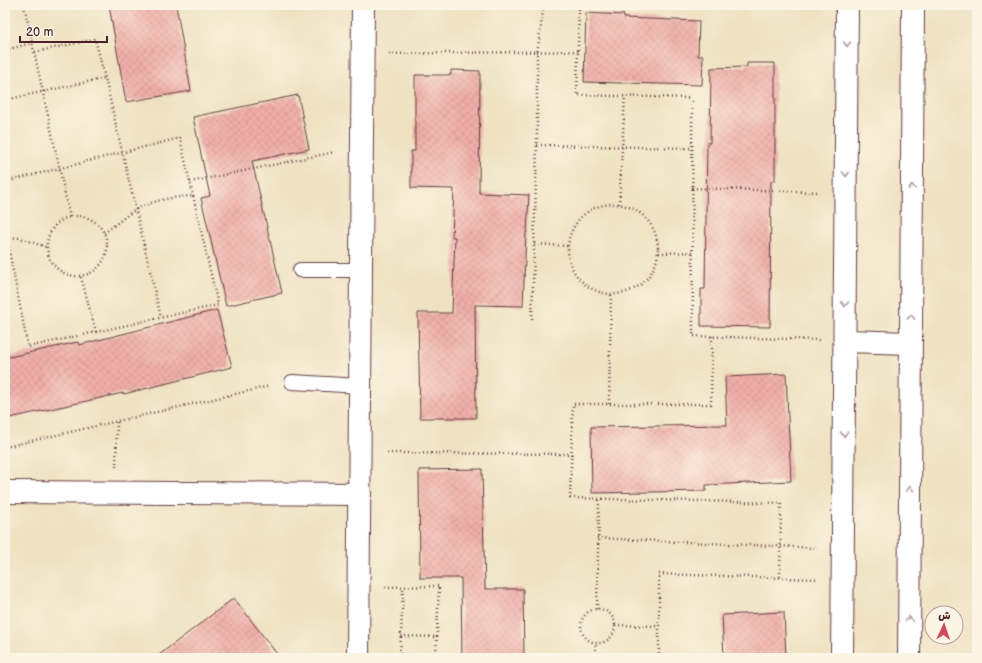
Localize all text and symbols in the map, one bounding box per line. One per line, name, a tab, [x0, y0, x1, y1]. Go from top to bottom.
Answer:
scale bar	[20, 18, 107, 44]
text: 20 m	[26, 25, 53, 40]
one-way arrow	[843, 41, 851, 47]
one-way arrow	[842, 171, 850, 177]
one-way arrow	[908, 184, 916, 190]
one-way arrow	[841, 301, 849, 307]
one-way arrow	[907, 314, 915, 320]
one-way arrow	[840, 431, 848, 437]
one-way arrow	[906, 486, 914, 492]
north arrow	[924, 605, 964, 645]
text: ش	[938, 609, 951, 622]
one-way arrow	[905, 616, 913, 622]

